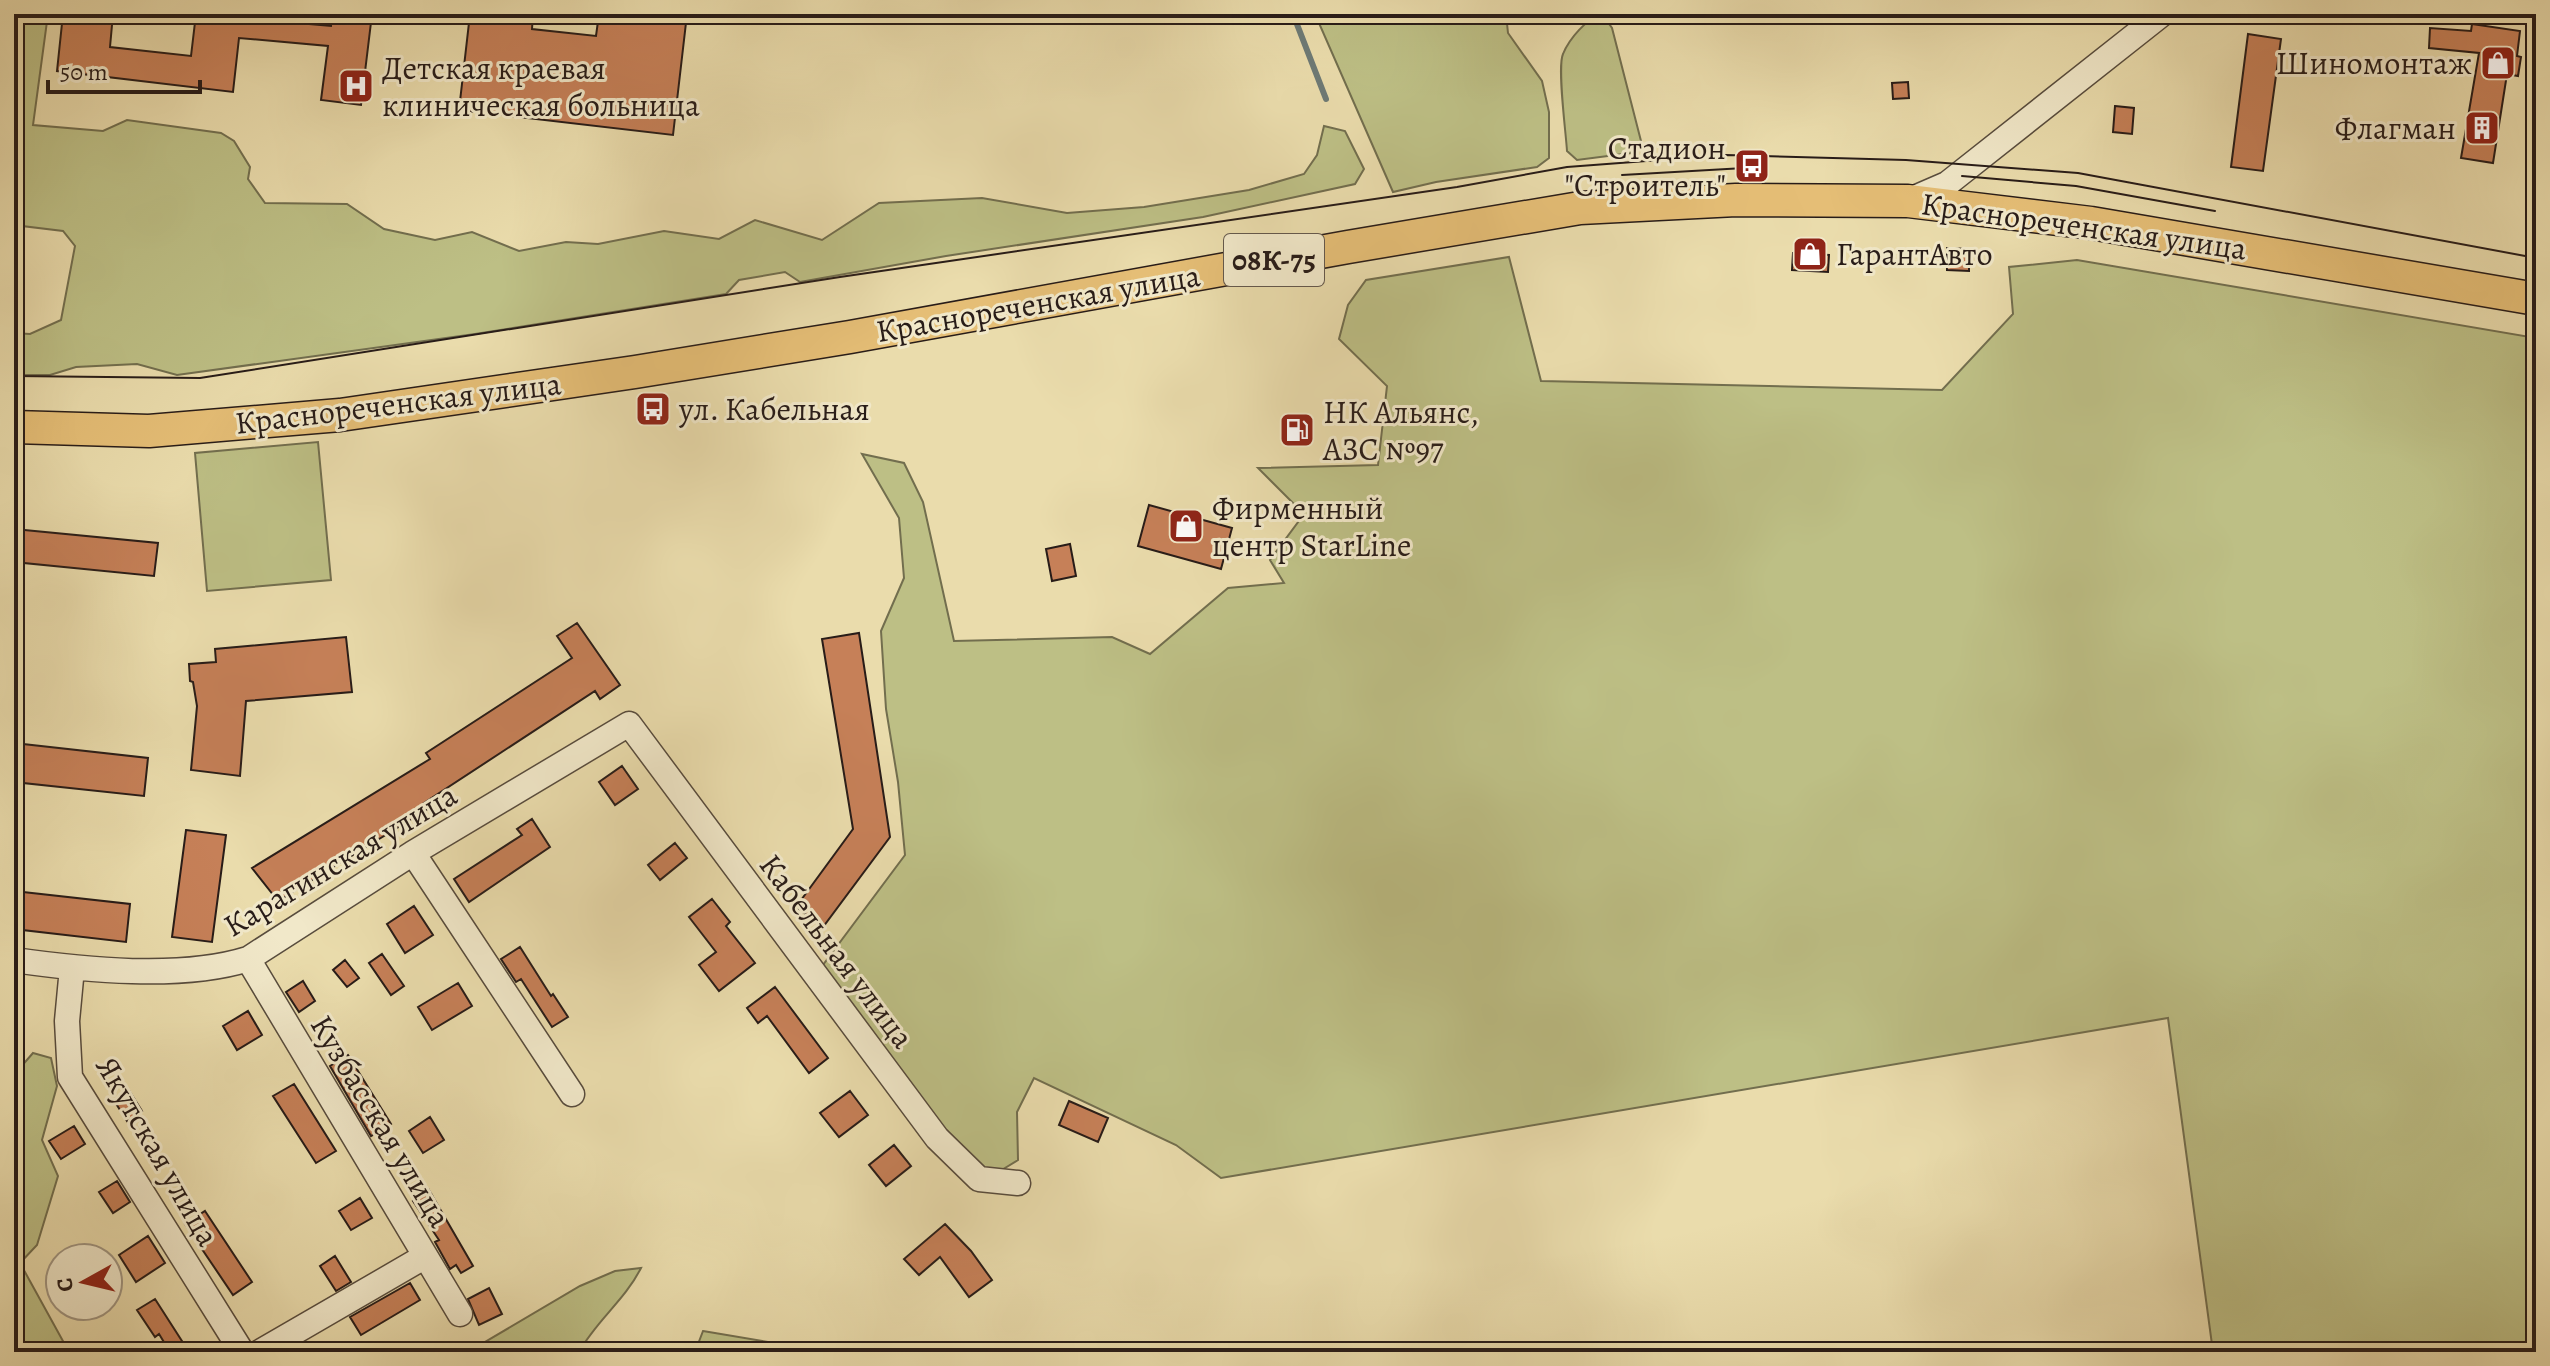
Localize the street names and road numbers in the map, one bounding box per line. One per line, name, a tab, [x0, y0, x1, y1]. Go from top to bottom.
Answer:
street label: Краснореченская улица	[1918, 181, 2250, 271]
road number: 08К-75	[1224, 234, 1324, 286]
street label: Краснореченская улица	[873, 253, 1204, 353]
street label: Краснореченская улица	[233, 361, 564, 445]
street label: Карагинская улица	[215, 773, 465, 947]
street label: Кабельная улица	[749, 845, 925, 1057]
street label: Кузбасская улица	[300, 1007, 462, 1236]
street label: Якутская улица	[86, 1048, 230, 1254]

